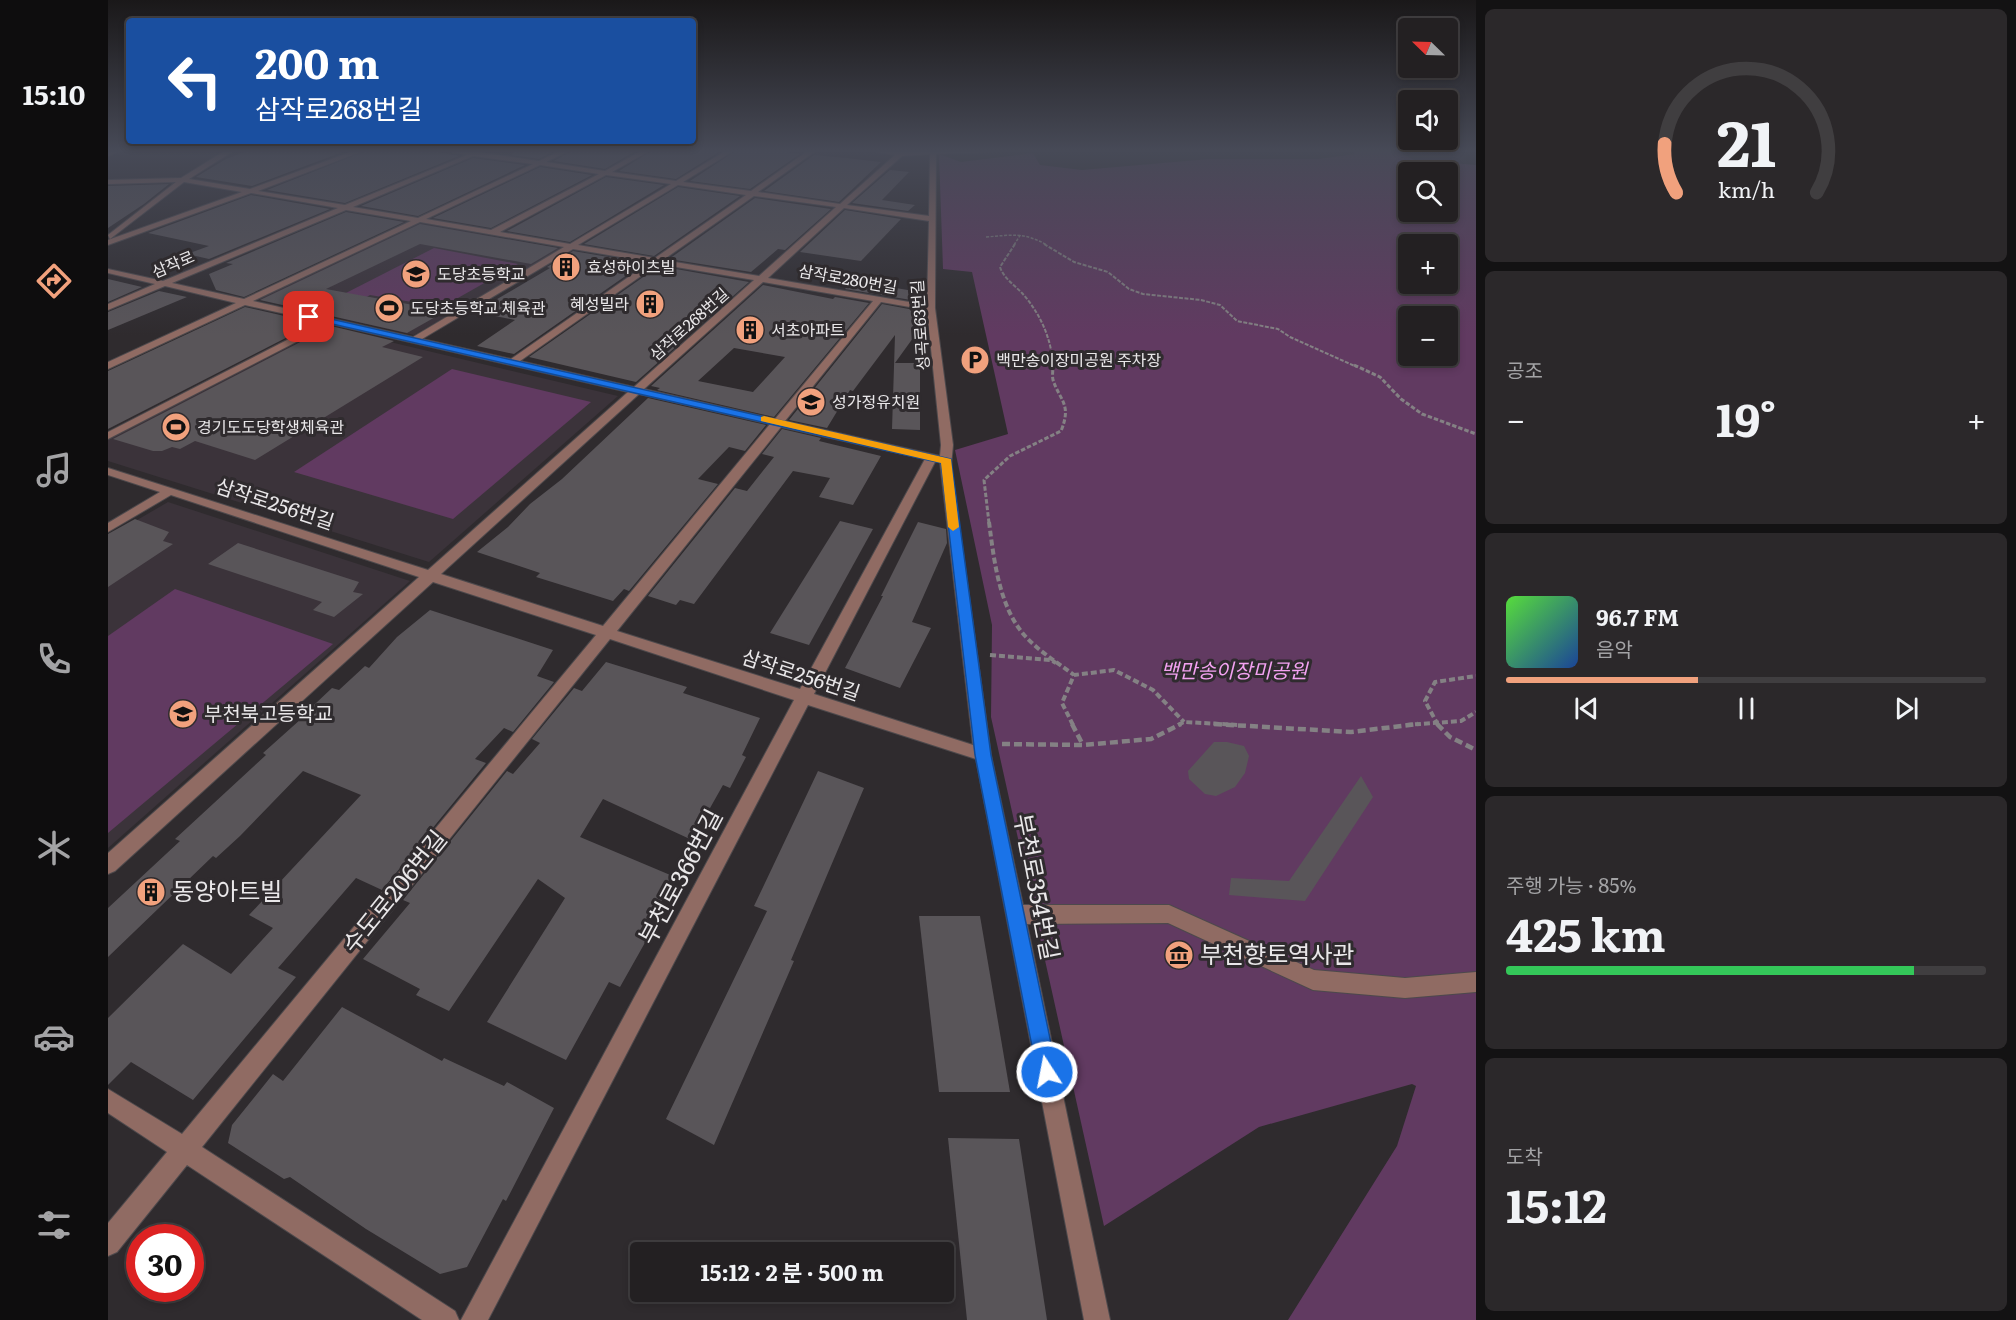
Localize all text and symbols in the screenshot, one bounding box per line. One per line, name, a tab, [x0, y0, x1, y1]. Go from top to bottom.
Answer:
north arrow	[1398, 18, 1458, 78]
map controls	[1398, 18, 1458, 366]
text: 200 m	[255, 30, 380, 92]
icon: left	[156, 42, 234, 120]
text: 15:10	[23, 73, 85, 113]
text: 삼작로268번길	[255, 87, 422, 127]
button: sound	[1398, 90, 1458, 150]
text: 21	[1716, 94, 1776, 186]
button: search	[1398, 162, 1458, 222]
text: km/h	[1717, 173, 1775, 205]
button: +	[1398, 234, 1458, 294]
street label: 삼작로	[148, 243, 198, 283]
building icon: 효성하이츠빌	[550, 251, 582, 283]
place label: 효성하이츠빌	[587, 254, 675, 278]
school or university icon: 도당초등학교	[400, 258, 432, 290]
street label: 삼작로280번길	[797, 258, 899, 298]
icon: directions	[33, 260, 75, 302]
place label: 도당초등학교	[437, 261, 525, 285]
street label: 성곡로63번길	[904, 279, 934, 371]
street label: 삼작로268번길	[643, 281, 733, 365]
building icon: 혜성빌라	[634, 288, 666, 320]
pin	[283, 291, 334, 342]
place label: 혜성빌라	[570, 291, 629, 315]
sports icon: 도당초등학교 체육관	[373, 292, 405, 324]
place label: 도당초등학교 체육관	[410, 295, 546, 319]
icon: arrive	[292, 300, 325, 333]
button: −	[1398, 306, 1458, 366]
building icon: 서초아파트	[734, 314, 766, 346]
place label: 서초아파트	[771, 317, 845, 341]
parking icon: 백만송이장미공원 주차장	[959, 344, 991, 376]
place label: 백만송이장미공원 주차장	[996, 347, 1161, 371]
text: 공조	[1506, 354, 1543, 384]
text: 19°	[1716, 384, 1776, 451]
school or university icon: 성가정유치원	[795, 386, 827, 418]
place label: 성가정유치원	[832, 389, 920, 413]
text: −	[1506, 393, 1525, 442]
text: +	[1967, 393, 1986, 442]
sports icon: 경기도도당학생체육관	[160, 411, 192, 443]
place label: 경기도도당학생체육관	[197, 414, 344, 438]
icon: music	[33, 449, 75, 491]
street label: 삼작로256번길	[212, 469, 339, 535]
text: 96.7 FM	[1596, 600, 1679, 633]
text: 음악	[1596, 633, 1633, 663]
icon: phone	[33, 638, 75, 680]
street label: 삼작로256번길	[738, 640, 865, 706]
park label: 백만송이장미공원	[1160, 654, 1309, 684]
icon: previous	[1570, 692, 1603, 725]
icon: pause	[1730, 692, 1763, 725]
icon: next	[1890, 692, 1923, 725]
place label: 부천북고등학교	[204, 697, 333, 727]
school or university icon: 부천북고등학교	[167, 698, 199, 730]
street label: 부천로366번길	[628, 802, 729, 950]
street label: 부천로354번길	[1007, 810, 1070, 963]
street label: 수도로206번길	[332, 821, 454, 959]
icon: climate	[33, 827, 75, 869]
text: 주행 가능 · 85%	[1506, 869, 1636, 899]
place label: 동양아트빌	[172, 872, 282, 907]
building icon: 동양아트빌	[135, 876, 167, 908]
text: 425 km	[1506, 899, 1666, 966]
place label: 부천향토역사관	[1200, 935, 1355, 970]
museum icon: 부천향토역사관	[1163, 939, 1195, 971]
icon: car	[33, 1016, 75, 1058]
position arrow	[1015, 1040, 1079, 1104]
text: 도착	[1506, 1140, 1543, 1170]
text: 15:12	[1506, 1170, 1607, 1237]
icon: filters	[33, 1204, 75, 1246]
speed limit sign: 30	[126, 1224, 204, 1302]
text: 15:12 · 2 분 · 500 m	[700, 1255, 884, 1288]

